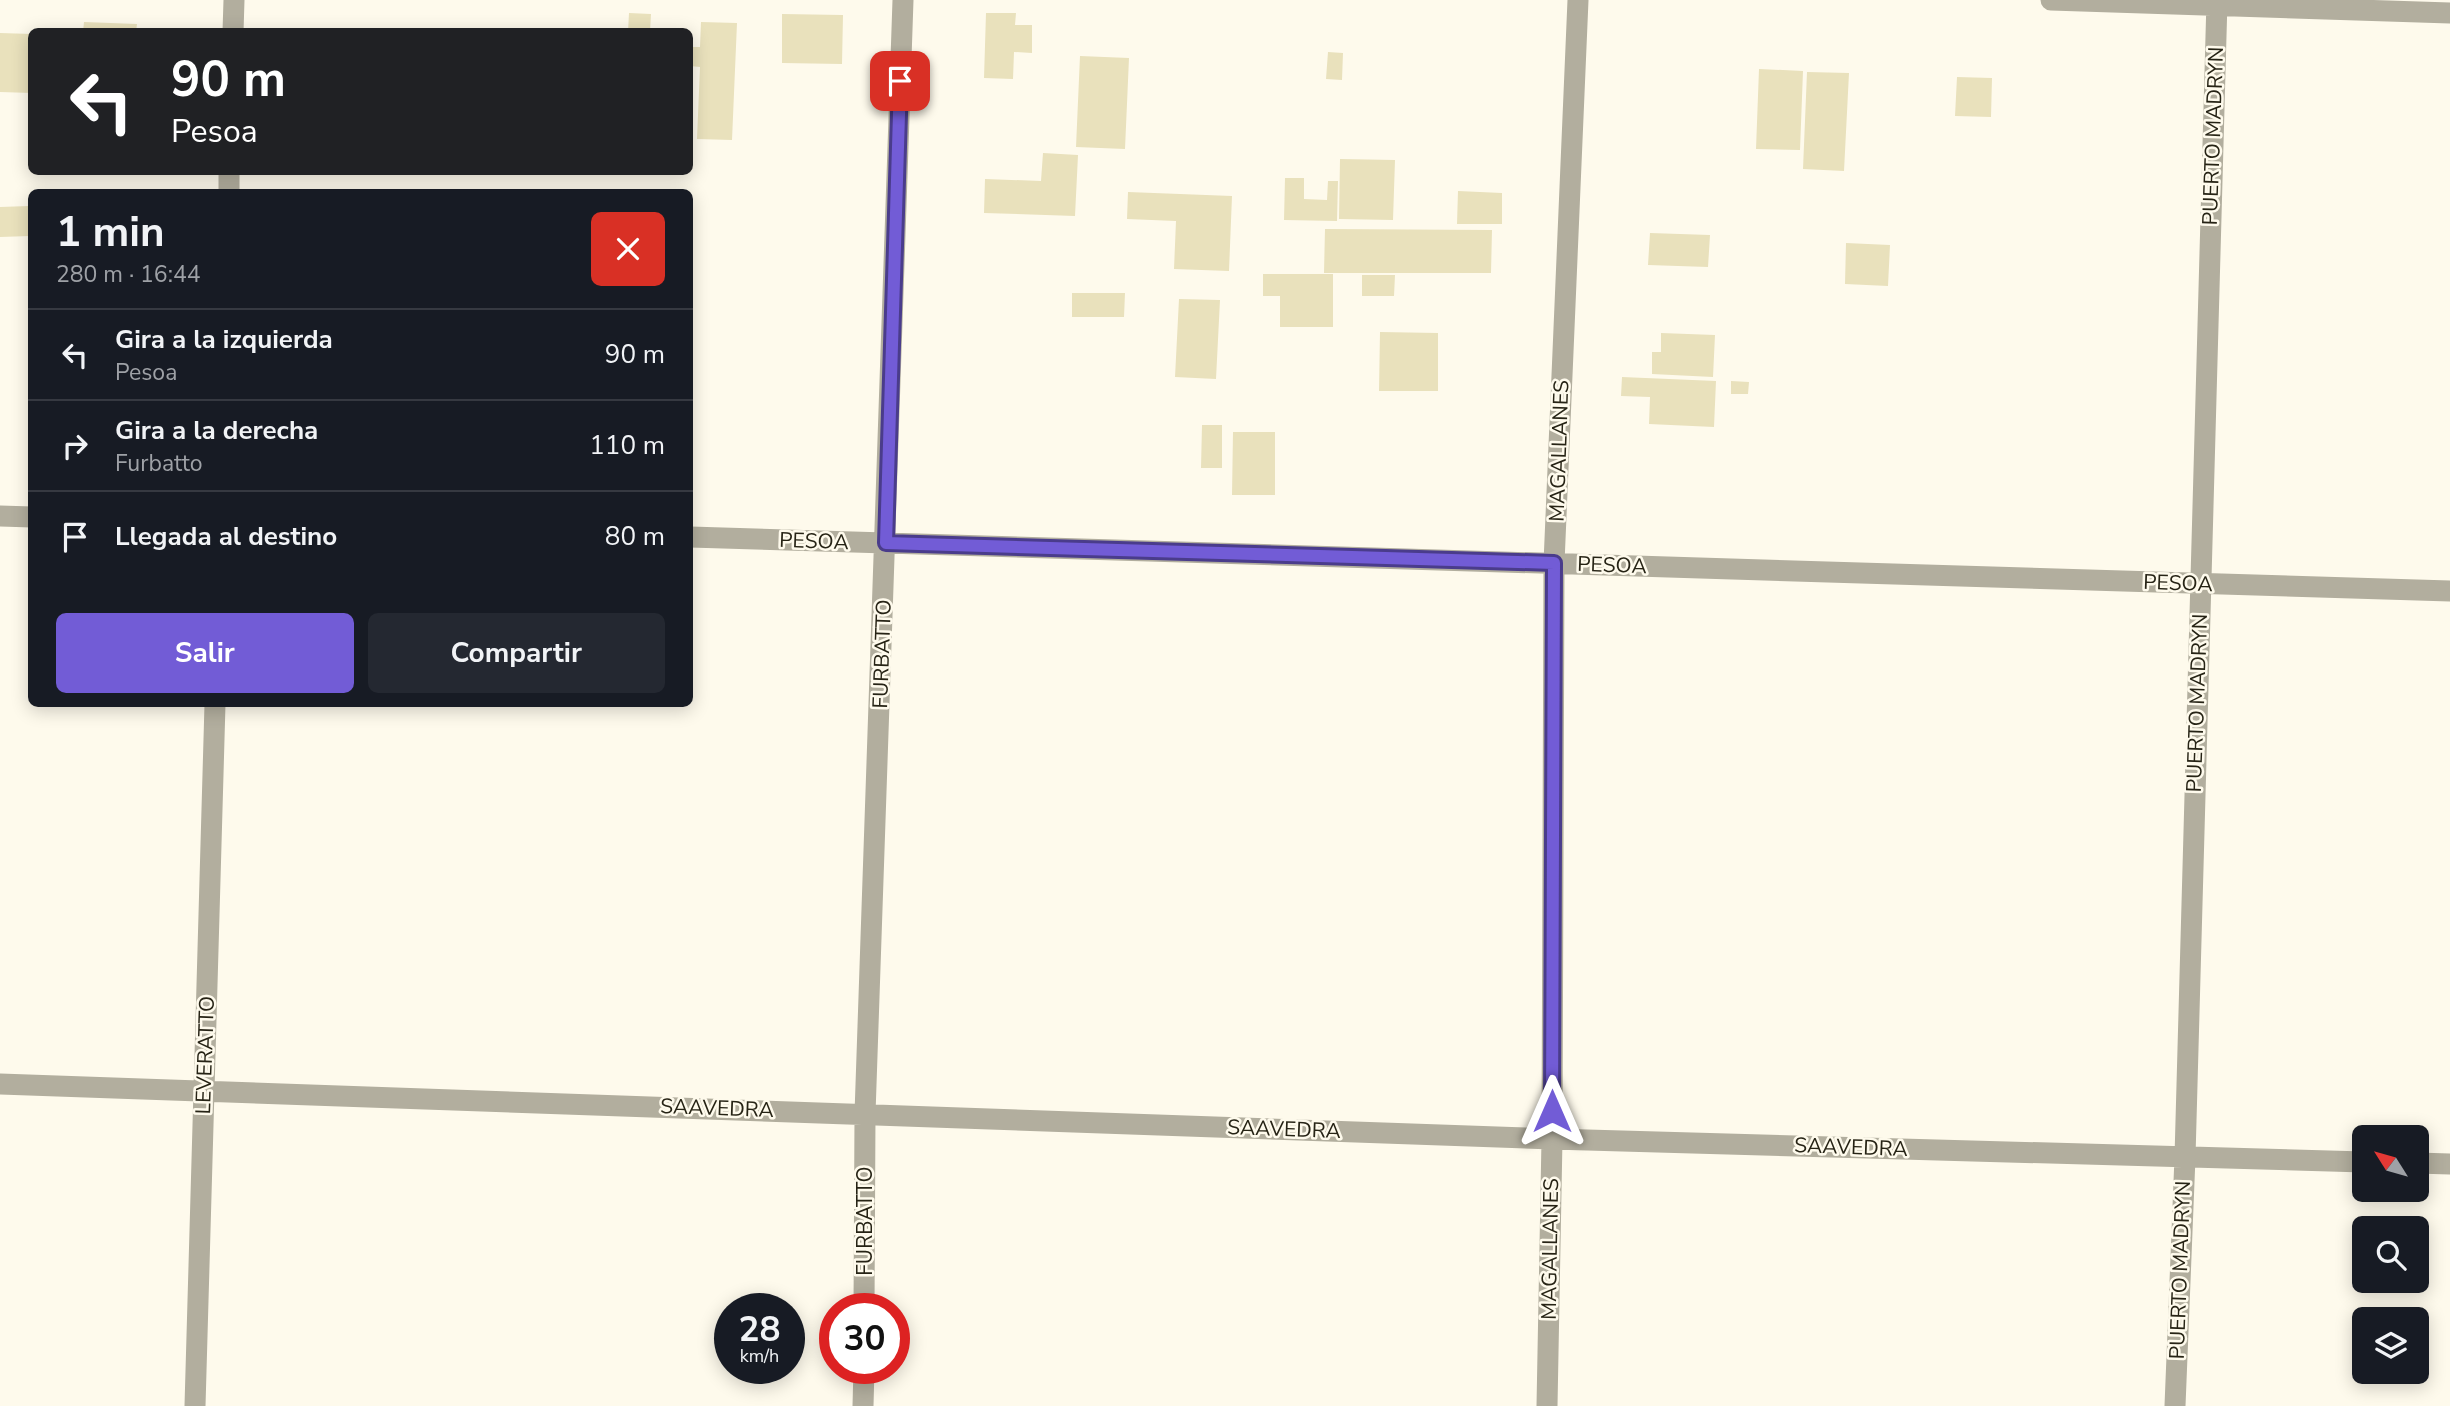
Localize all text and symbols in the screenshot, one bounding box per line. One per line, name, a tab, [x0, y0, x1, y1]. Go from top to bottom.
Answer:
text: 90 m	[171, 46, 286, 113]
street label: PUERTO MADRYN	[2196, 46, 2230, 226]
pin	[870, 51, 930, 111]
icon: left	[56, 56, 147, 147]
icon: arrive	[881, 62, 919, 100]
text: Pesoa	[171, 110, 258, 153]
text: 1 min	[56, 204, 165, 261]
button: close	[591, 212, 665, 286]
text: 280 m · 16:44	[56, 259, 201, 290]
text: Gira a la izquierda	[115, 322, 333, 357]
icon: left	[56, 336, 94, 374]
text: 90 m	[605, 337, 665, 372]
text: Pesoa	[115, 357, 177, 388]
street label: MAGALLANES	[1543, 380, 1575, 522]
text: Gira a la derecha	[115, 413, 318, 448]
icon: right	[56, 427, 94, 465]
text: 110 m	[589, 428, 665, 463]
text: Furbatto	[115, 448, 203, 479]
icon: arrive	[56, 518, 94, 556]
text: Llegada al destino	[115, 519, 337, 554]
text: 80 m	[605, 519, 665, 554]
street label: PESOA	[779, 526, 849, 556]
street label: PESOA	[1577, 550, 1647, 580]
street label: PESOA	[2143, 568, 2213, 598]
street label: FURBATTO	[866, 599, 898, 709]
button: Salir	[56, 613, 354, 693]
button: Compartir	[368, 613, 665, 693]
street label: PUERTO MADRYN	[2180, 613, 2214, 793]
street label: LEVERATTO	[189, 995, 221, 1115]
position arrow	[1515, 1074, 1589, 1148]
street label: SAAVEDRA	[660, 1092, 774, 1124]
street label: SAAVEDRA	[1227, 1113, 1341, 1145]
north arrow	[2352, 1125, 2429, 1202]
map controls	[2352, 1125, 2429, 1384]
street label: SAAVEDRA	[1794, 1131, 1908, 1163]
street label: FURBATTO	[851, 1166, 879, 1276]
street label: MAGALLANES	[1535, 1178, 1565, 1320]
street label: PUERTO MADRYN	[2163, 1180, 2197, 1360]
button: search	[2352, 1216, 2429, 1293]
speed limit sign: 30	[819, 1293, 910, 1384]
text: 28	[738, 1306, 781, 1353]
button: layers	[2352, 1307, 2429, 1384]
text: km/h	[740, 1344, 779, 1368]

